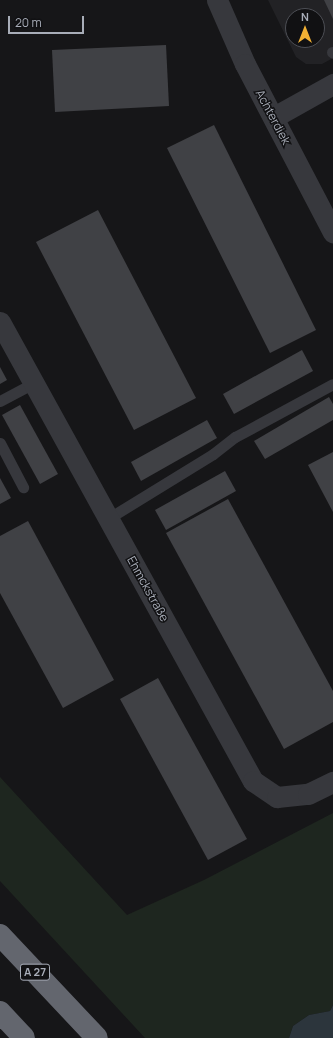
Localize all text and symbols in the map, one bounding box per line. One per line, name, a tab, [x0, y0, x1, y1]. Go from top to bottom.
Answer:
scale bar	[10, 8, 86, 34]
north arrow	[285, 8, 325, 48]
text: N	[301, 9, 309, 24]
text: 20 m	[15, 14, 42, 31]
street label: Achterdiek	[253, 87, 293, 147]
street label: Ehmckstraße	[124, 554, 172, 624]
road number: A 27	[20, 963, 50, 981]

